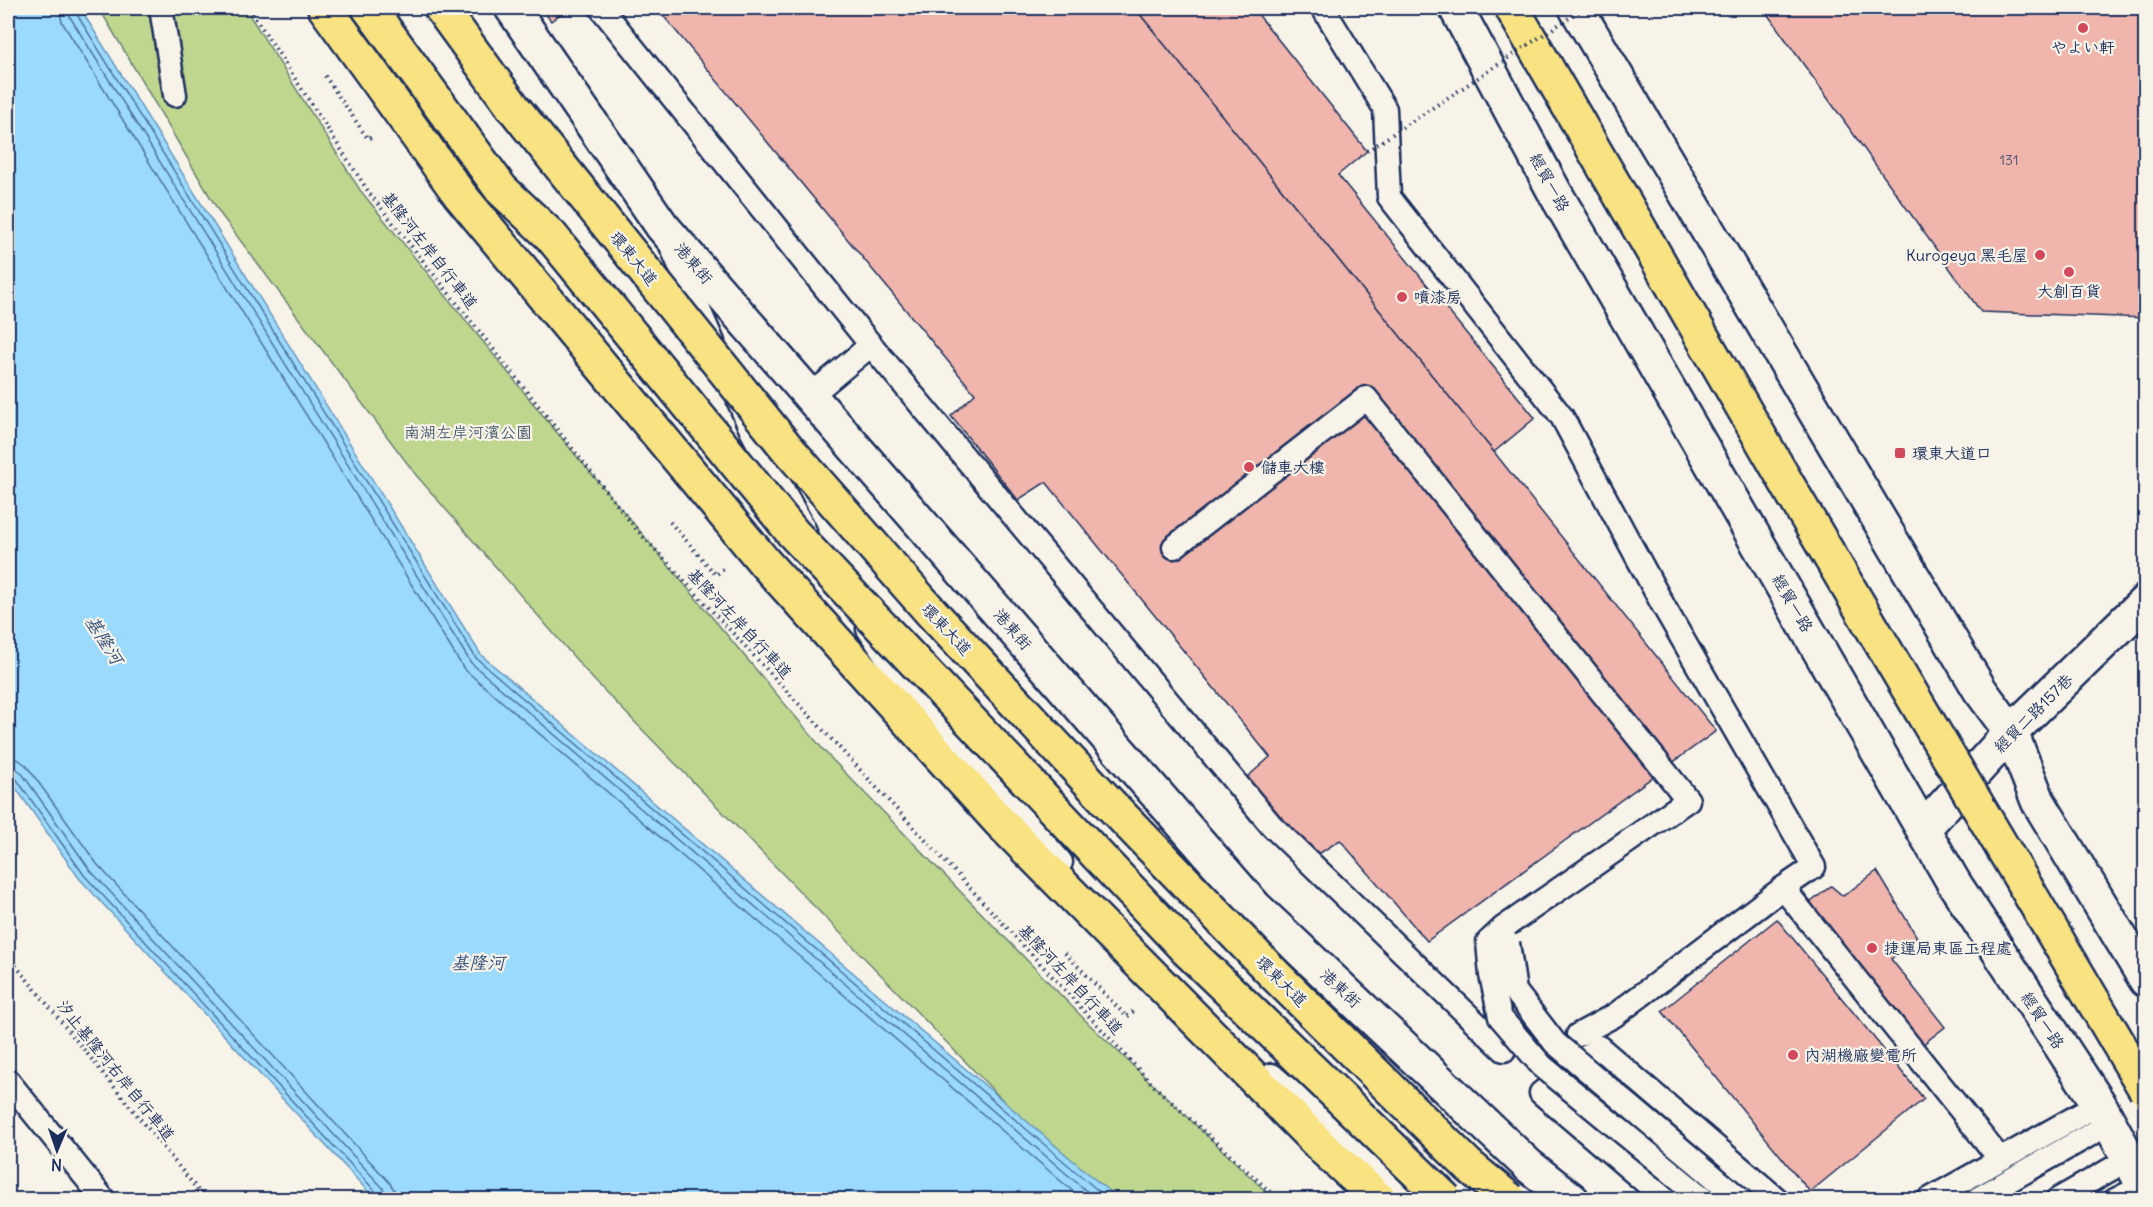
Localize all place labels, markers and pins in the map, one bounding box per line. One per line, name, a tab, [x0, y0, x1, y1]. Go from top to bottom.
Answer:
marker: やよい軒	[2076, 21, 2090, 35]
place label: やよい軒	[2051, 37, 2115, 57]
place label: Kurogeya 黑毛屋	[1906, 245, 2028, 265]
marker: Kurogeya 黑毛屋	[2033, 248, 2047, 262]
marker: 大創百貨	[2062, 265, 2076, 279]
place label: 大創百貨	[2037, 281, 2101, 301]
place label: 噴漆房	[1414, 287, 1462, 307]
marker: 噴漆房	[1395, 290, 1409, 304]
place label: 環東大道口	[1912, 443, 1992, 463]
marker: 環東大道口	[1893, 446, 1907, 460]
place label: 儲車大樓	[1261, 457, 1325, 477]
marker: 儲車大樓	[1242, 460, 1256, 474]
place label: 捷運局東區工程處	[1884, 938, 2012, 958]
marker: 捷運局東區工程處	[1865, 941, 1879, 955]
place label: 內湖機廠變電所	[1805, 1045, 1917, 1065]
marker: 內湖機廠變電所	[1786, 1048, 1800, 1062]

